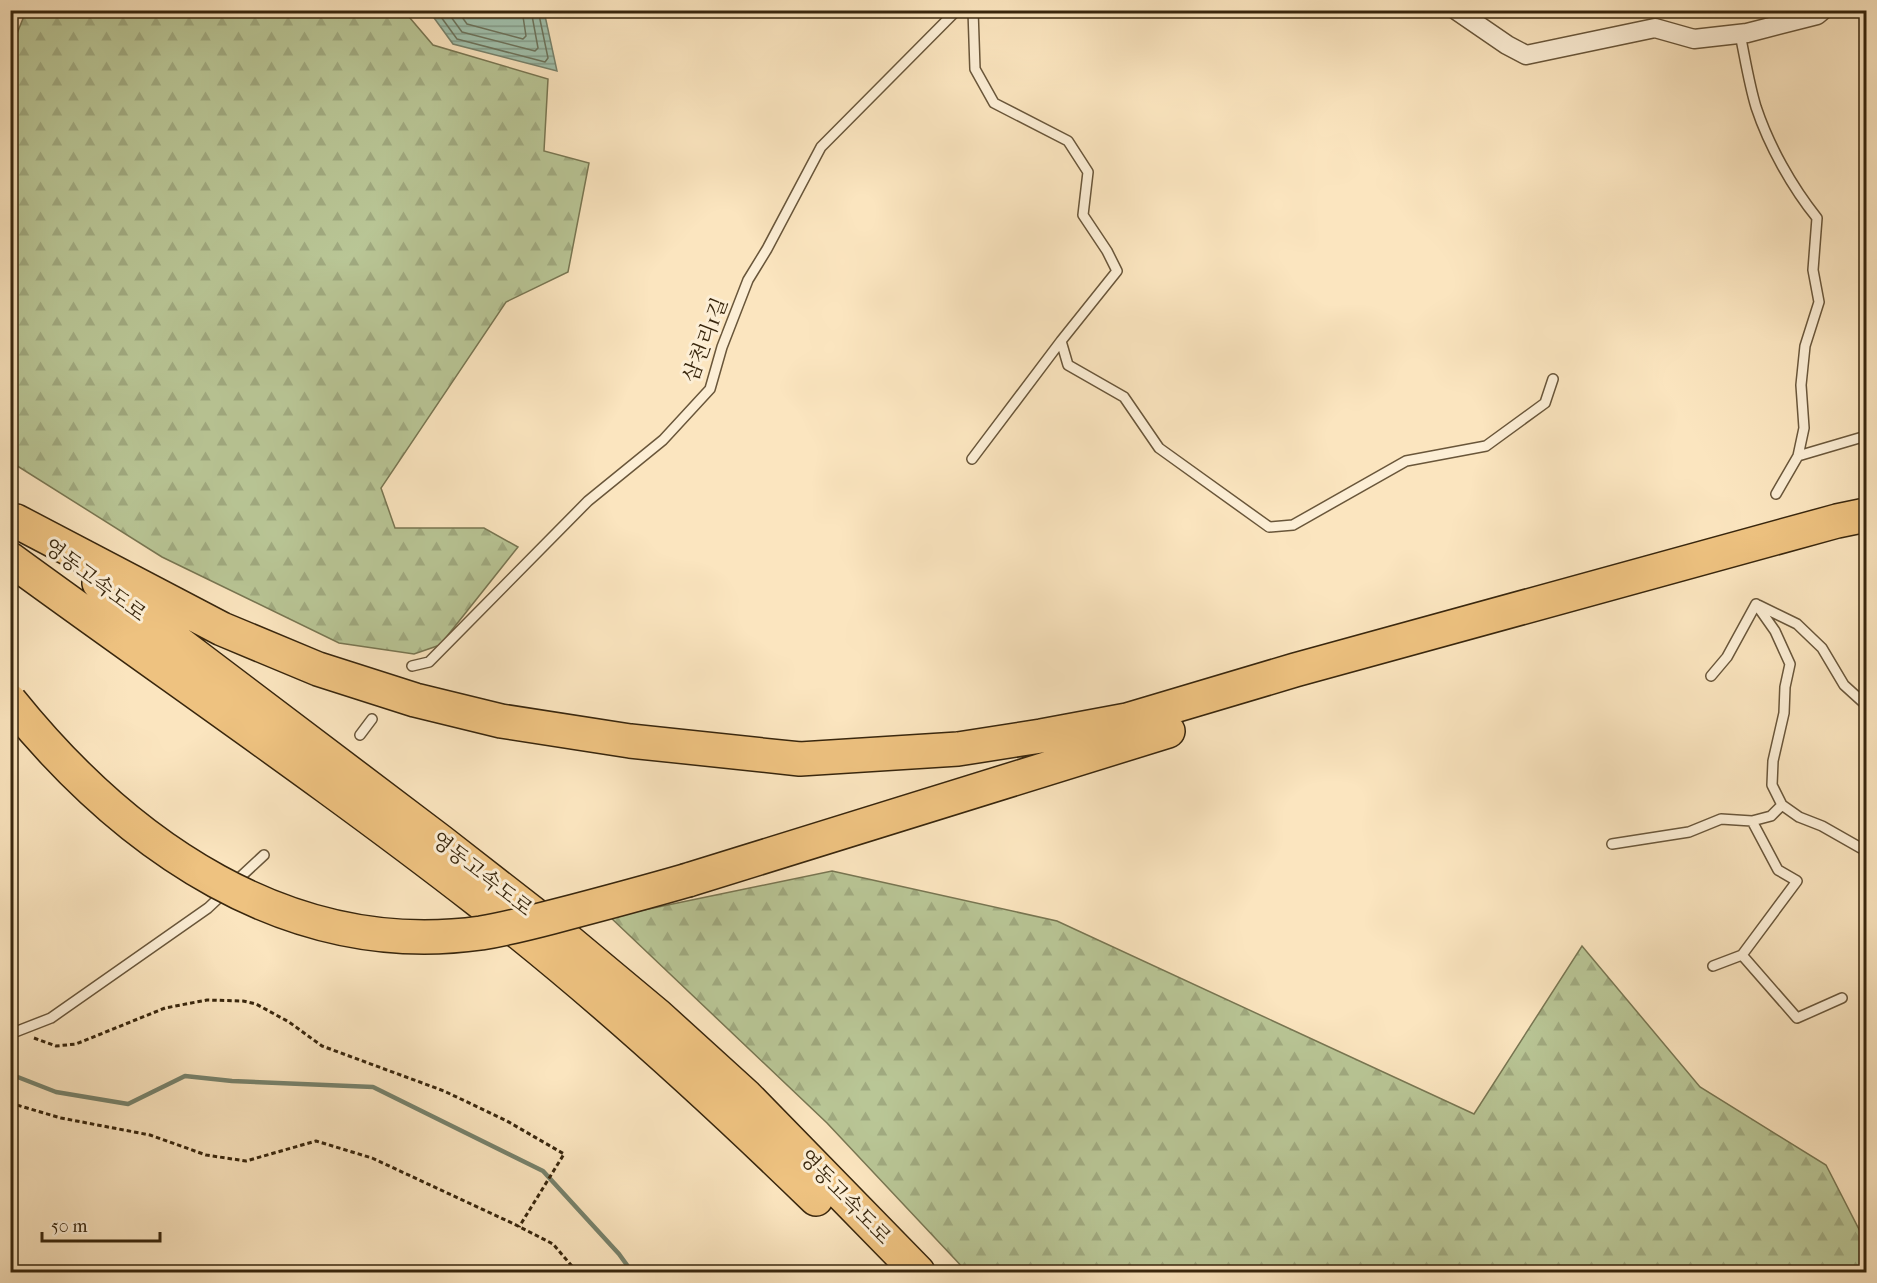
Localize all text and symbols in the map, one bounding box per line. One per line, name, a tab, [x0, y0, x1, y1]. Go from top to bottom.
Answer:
street label: 삼천리1길	[678, 294, 732, 386]
street label: 영동고속도로	[39, 534, 151, 626]
street label: 영동고속도로	[427, 827, 537, 921]
street label: 영동고속도로	[794, 1145, 896, 1249]
scale bar	[42, 1205, 160, 1243]
text: 50 m	[51, 1216, 88, 1237]

